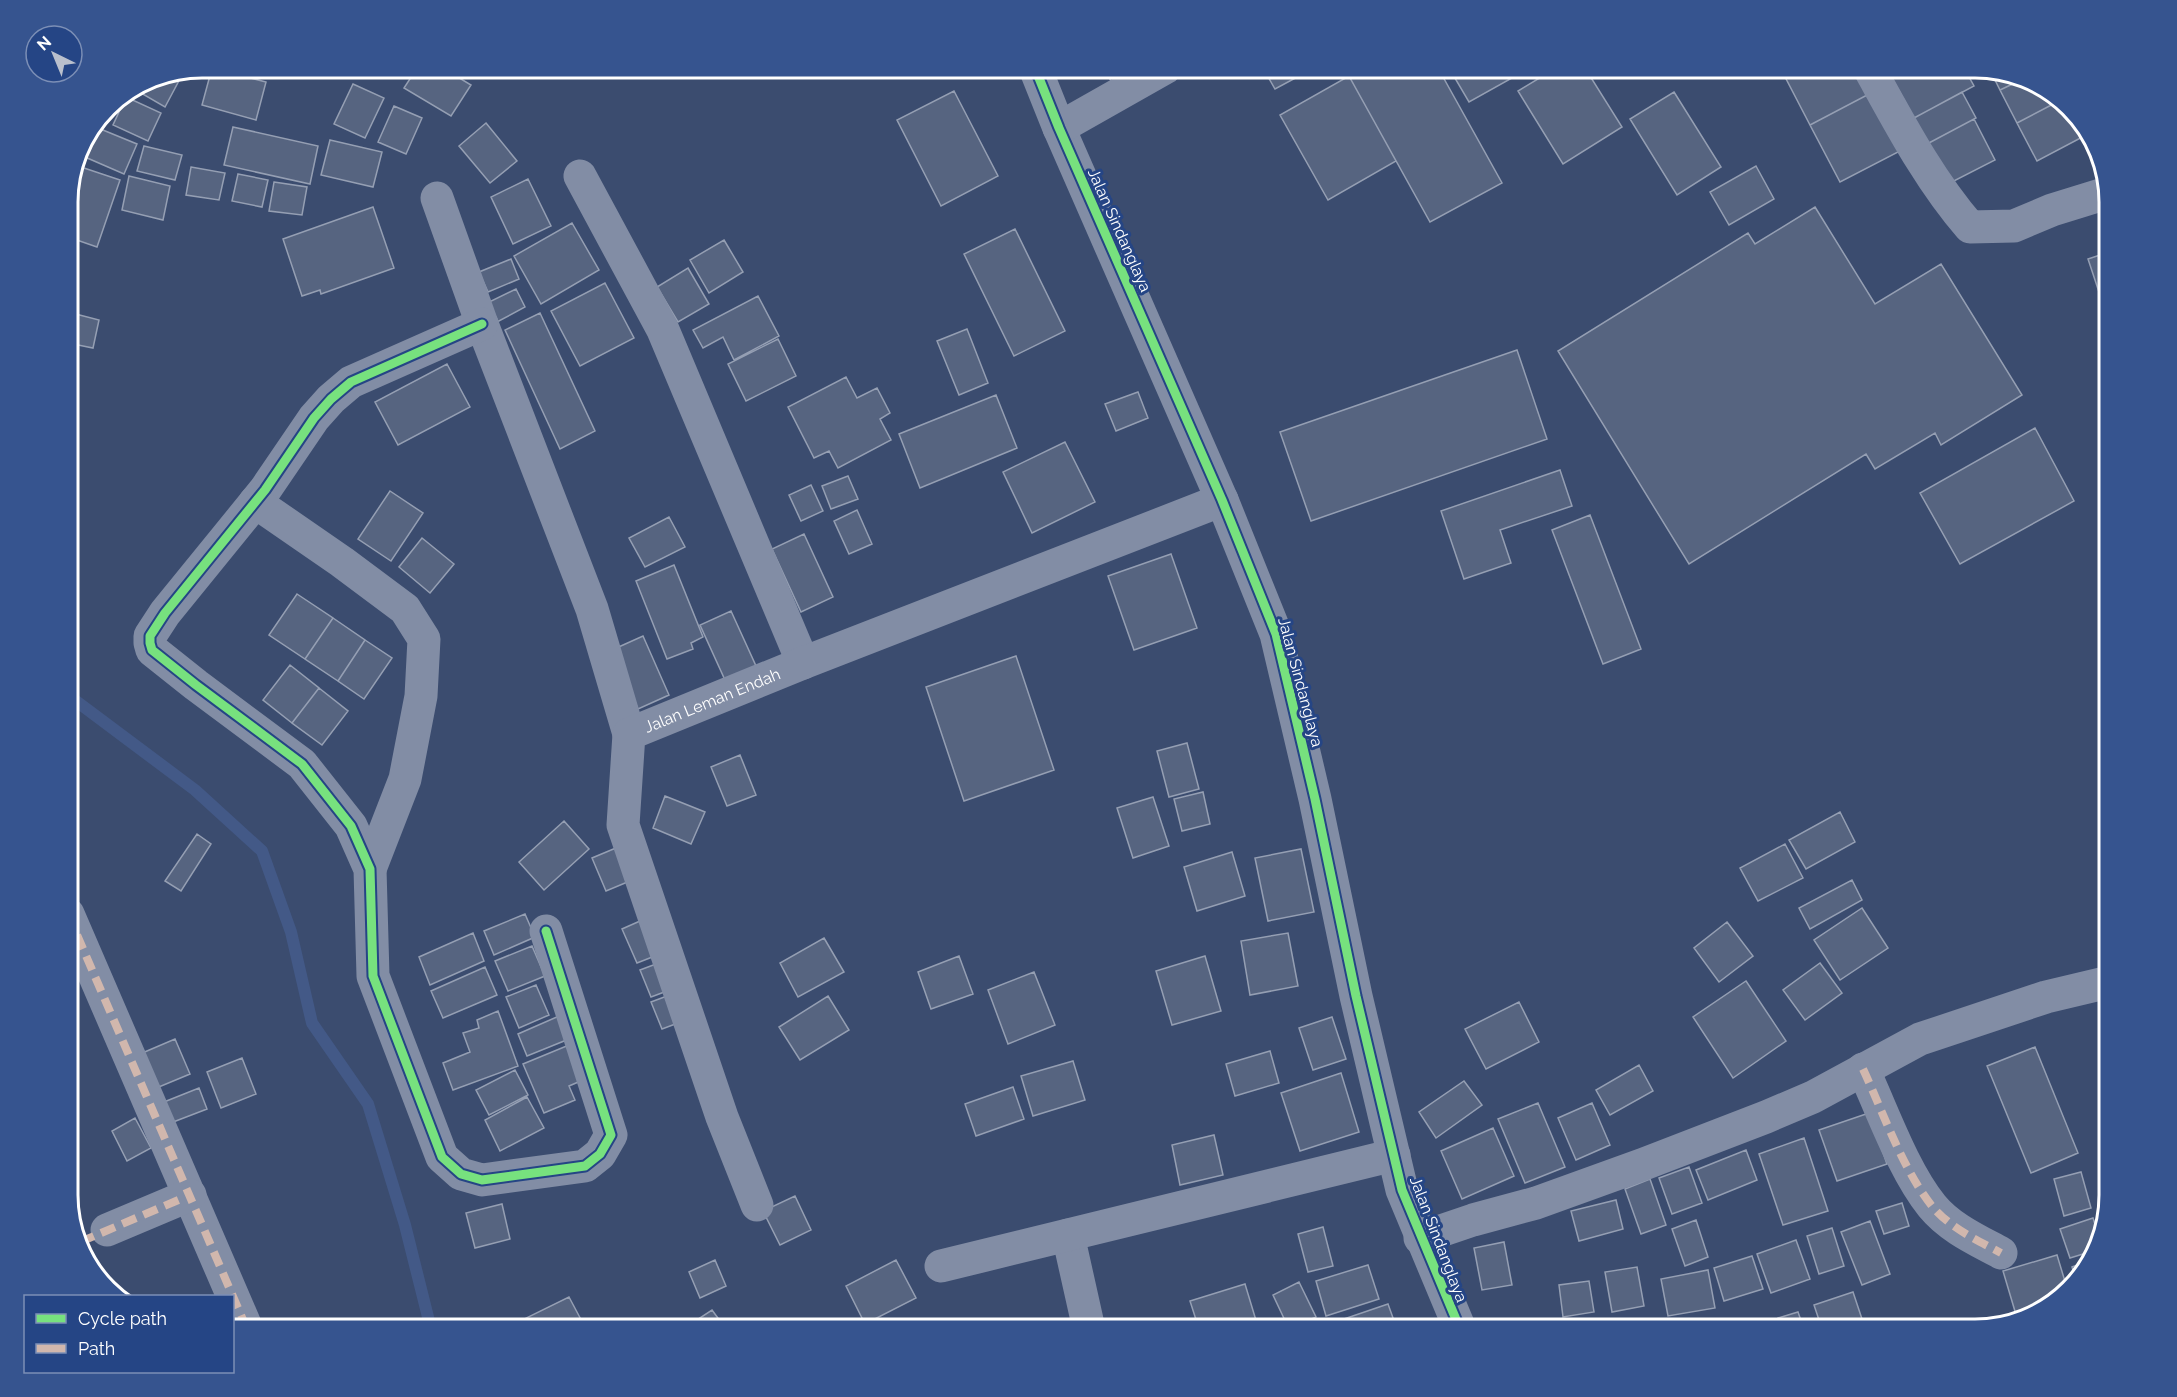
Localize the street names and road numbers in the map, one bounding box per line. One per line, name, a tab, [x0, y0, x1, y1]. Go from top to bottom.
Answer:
street label: Jalan Sindanglaya	[1084, 166, 1155, 295]
street label: Jalan Sindanglaya	[1274, 615, 1327, 749]
street label: Jalan Leman Endah	[641, 664, 783, 737]
street label: Jalan Sindanglaya	[1406, 1174, 1471, 1305]

